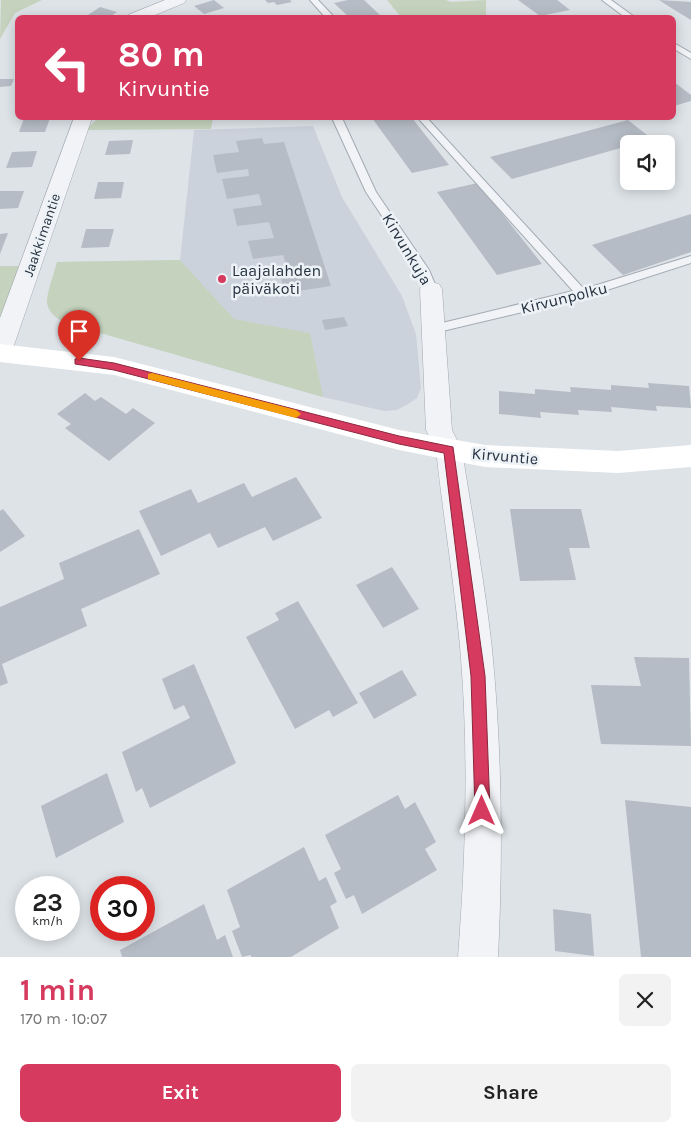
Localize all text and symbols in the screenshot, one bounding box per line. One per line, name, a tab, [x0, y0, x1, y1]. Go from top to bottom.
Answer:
text: 80 m	[118, 34, 205, 75]
icon: left	[35, 35, 100, 100]
text: Kirvuntie	[118, 76, 210, 102]
map controls	[620, 135, 675, 190]
button: sound	[620, 135, 675, 190]
street label: Jaakkimantie	[20, 191, 64, 279]
street label: Kirvunkuja	[378, 210, 436, 288]
place label: Laajalahden päiväkoti	[232, 261, 321, 298]
marker: Laajalahden päiväkoti	[216, 273, 228, 285]
street label: Kirvunpolku	[519, 278, 609, 318]
pin	[58, 310, 100, 361]
icon: arrive	[65, 317, 93, 345]
street label: Kirvuntie	[471, 444, 539, 468]
position arrow	[455, 784, 507, 836]
speed limit sign: 30	[90, 876, 155, 941]
text: 23	[32, 888, 63, 917]
text: km/h	[32, 914, 63, 928]
text: 1 min	[20, 972, 95, 1008]
button: close	[619, 974, 671, 1026]
text: 170 m · 10:07	[20, 1009, 107, 1028]
button: Exit	[20, 1064, 341, 1122]
button: Share	[351, 1064, 671, 1122]

